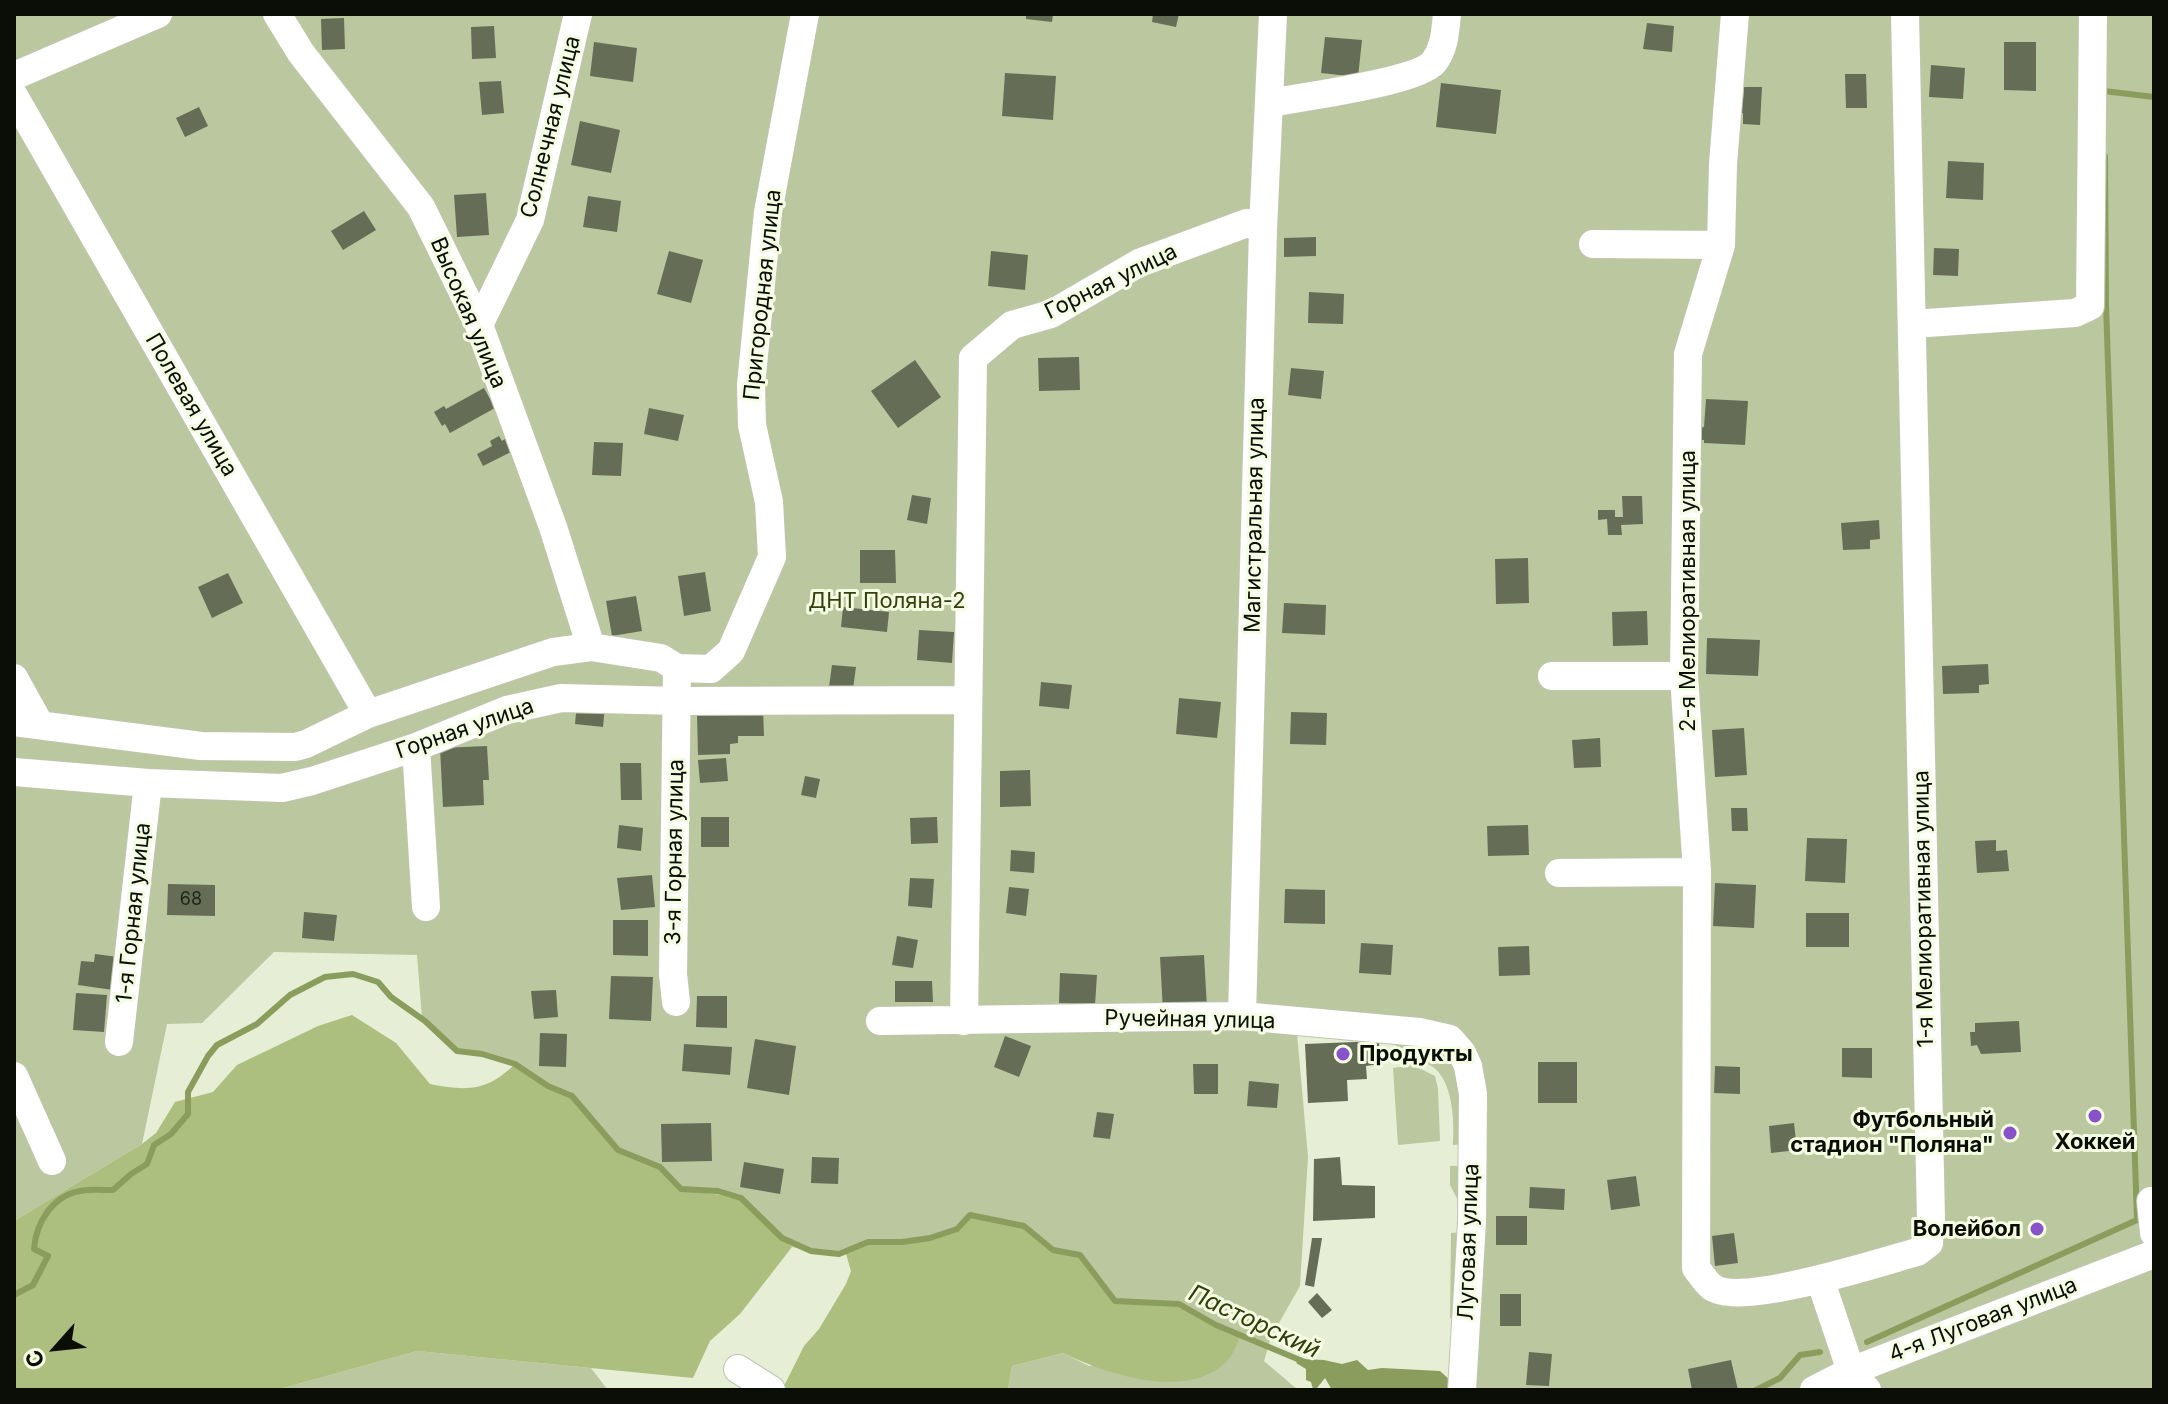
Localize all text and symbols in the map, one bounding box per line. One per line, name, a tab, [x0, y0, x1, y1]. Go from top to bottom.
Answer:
street label: Солнечная улица	[516, 33, 586, 221]
street label: Пригородная улица	[739, 188, 787, 402]
street label: Высокая улица	[424, 233, 512, 393]
street label: Горная улица	[1041, 239, 1181, 325]
street label: Полевая улица	[139, 329, 243, 481]
street label: Магистральная улица	[1240, 397, 1270, 633]
street label: 2-я Мелиоративная улица	[1675, 450, 1701, 732]
park label: ДНТ Поляна-2	[808, 588, 966, 614]
street label: Горная улица	[393, 693, 537, 765]
street label: 3-я Горная улица	[660, 759, 690, 945]
street label: 1-я Мелиоративная улица	[1908, 770, 1940, 1048]
street label: 1-я Горная улица	[111, 821, 157, 1005]
house number: 68	[180, 889, 202, 911]
street label: Ручейная улица	[1104, 1005, 1276, 1035]
place label: Продукты	[1359, 1041, 1473, 1067]
marker: Продукты	[1334, 1045, 1352, 1063]
place label: Футбольный стадион "Поляна"	[1790, 1107, 1994, 1158]
marker: Хоккей	[2086, 1107, 2104, 1125]
marker: Футбольный стадион "Поляна"	[2001, 1124, 2019, 1142]
place label: Хоккей	[2054, 1129, 2136, 1155]
street label: Луговая улица	[1453, 1163, 1485, 1321]
place label: Волейбол	[1913, 1216, 2021, 1242]
marker: Волейбол	[2028, 1220, 2046, 1238]
street label: 4-я Луговая улица	[1885, 1272, 2081, 1368]
water label: Пасторский	[1184, 1279, 1324, 1365]
north arrow	[16, 1308, 96, 1388]
text: С	[19, 1346, 50, 1372]

